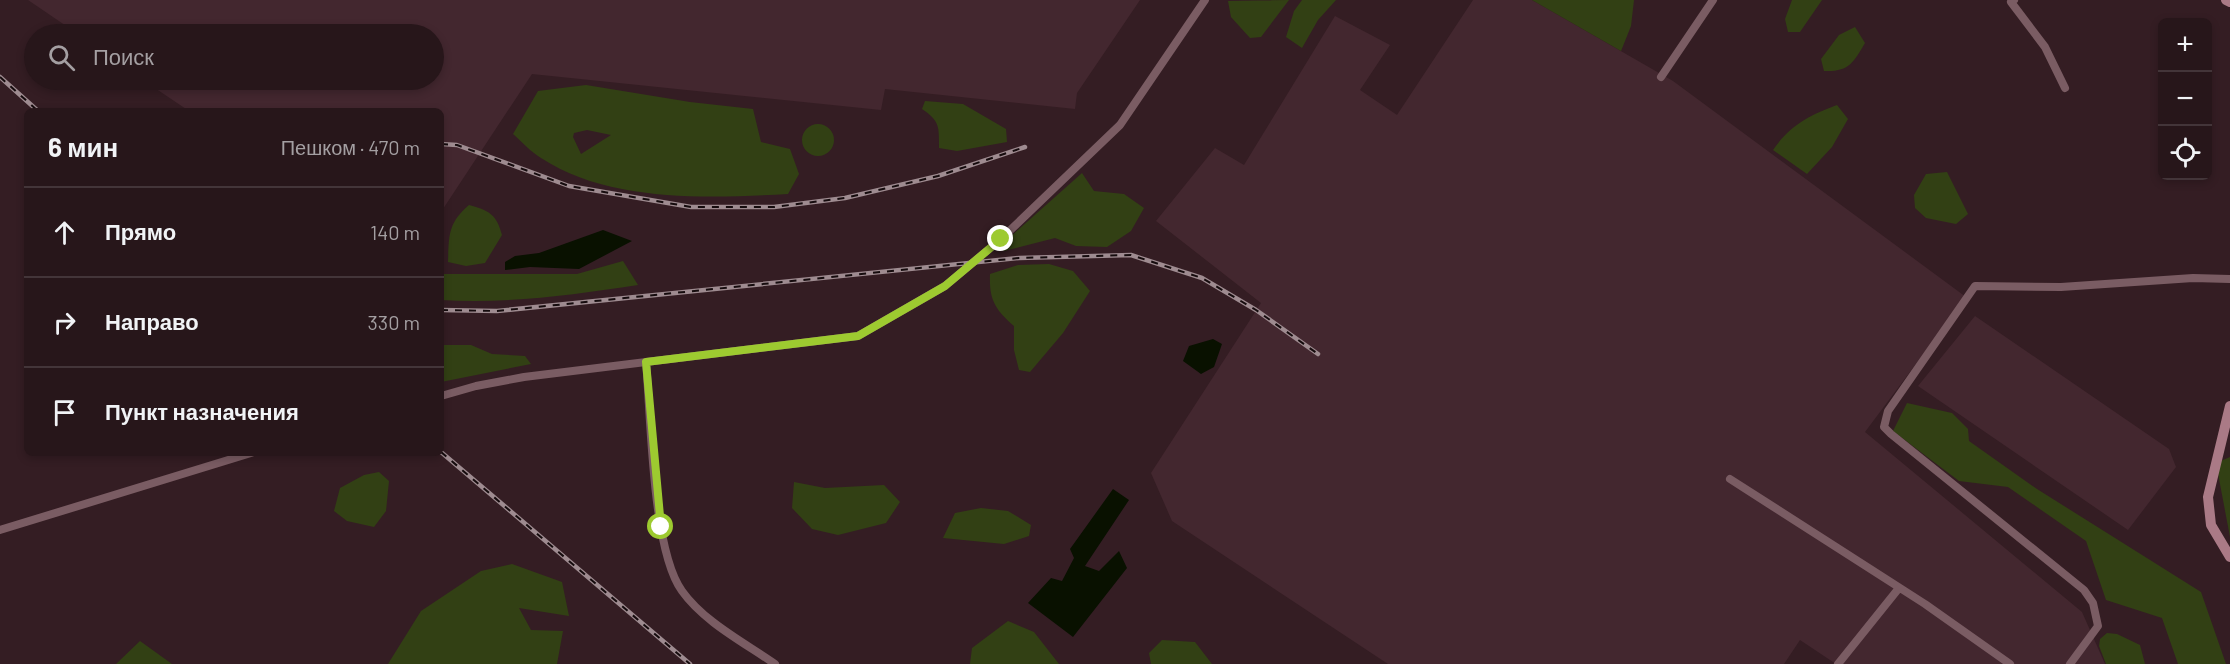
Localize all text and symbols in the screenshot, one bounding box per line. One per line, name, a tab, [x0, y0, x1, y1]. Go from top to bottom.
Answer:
map controls	[2158, 18, 2212, 180]
button: +	[2158, 18, 2212, 72]
search box	[24, 24, 444, 90]
icon: search	[45, 41, 78, 74]
text: Поиск	[93, 43, 154, 69]
button: −	[2158, 72, 2212, 126]
button: locate	[2158, 126, 2212, 180]
text: 6 мин	[48, 131, 118, 162]
text: Пешком · 470 m	[281, 135, 420, 159]
icon: ahead	[48, 216, 81, 249]
text: Прямо	[105, 218, 176, 244]
text: 140 m	[370, 220, 420, 244]
route end	[987, 225, 1013, 251]
icon: right	[48, 306, 81, 339]
text: Направо	[105, 308, 199, 334]
text: 330 m	[368, 310, 420, 334]
icon: arrive	[48, 396, 81, 429]
text: Пункт назначения	[105, 398, 299, 424]
route start	[647, 513, 673, 539]

